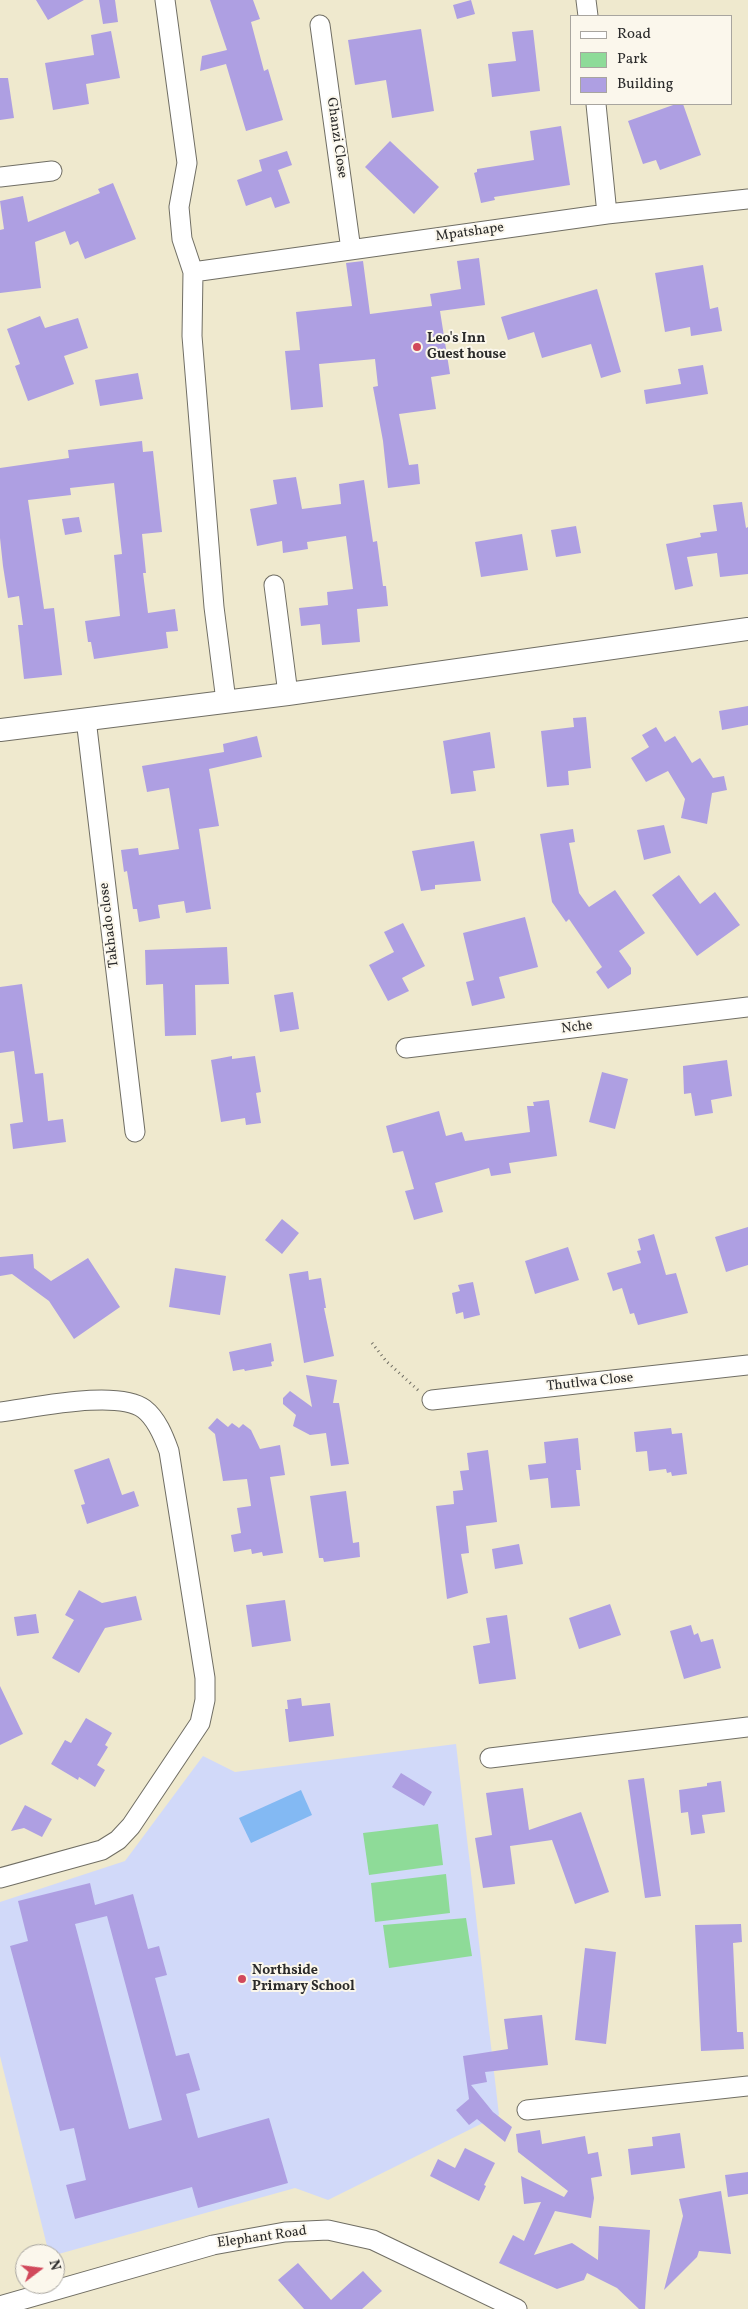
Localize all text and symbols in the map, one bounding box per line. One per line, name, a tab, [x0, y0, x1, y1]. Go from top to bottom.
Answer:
legend	[570, 15, 733, 105]
text: Road	[617, 24, 651, 45]
text: Park	[617, 49, 648, 70]
text: Building	[617, 74, 673, 95]
street label: Ghanzi Close	[322, 97, 350, 179]
street label: Mpatshape	[435, 220, 505, 246]
place label: Leo's Inn Guest house	[427, 331, 506, 364]
marker: Leo's Inn Guest house	[411, 341, 423, 353]
street label: Takhado close	[96, 882, 124, 968]
street label: Nche	[560, 1018, 594, 1038]
street label: Thutlwa Close	[546, 1370, 634, 1396]
place label: Northside Primary School	[252, 1963, 355, 1995]
marker: Northside Primary School	[236, 1973, 248, 1985]
street label: Elephant Road	[216, 2223, 308, 2253]
north arrow	[15, 2244, 65, 2294]
text: N	[44, 2258, 64, 2273]

